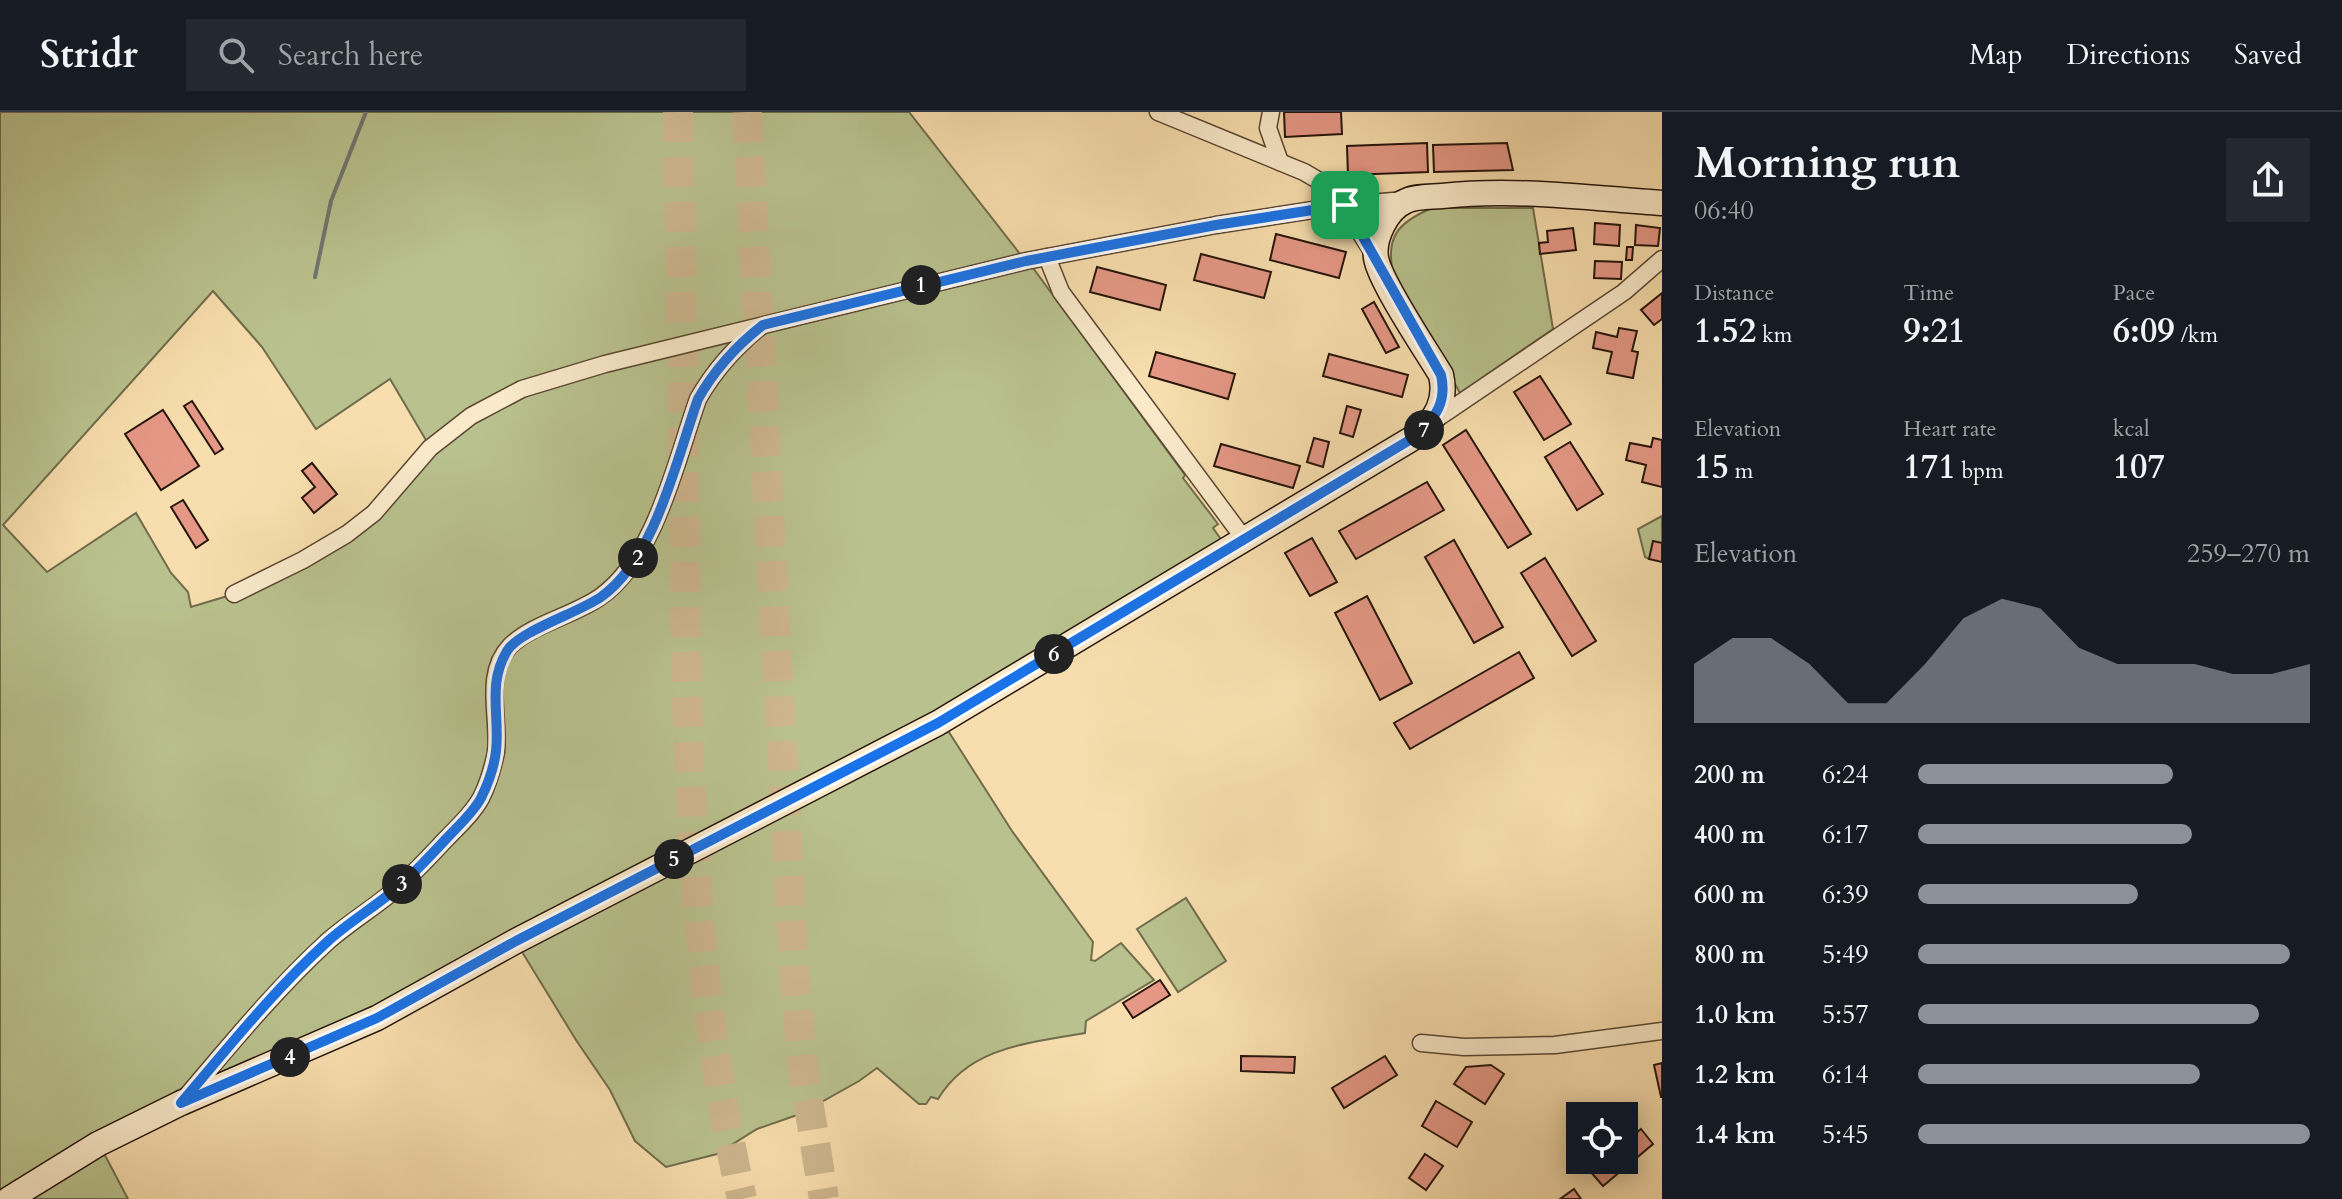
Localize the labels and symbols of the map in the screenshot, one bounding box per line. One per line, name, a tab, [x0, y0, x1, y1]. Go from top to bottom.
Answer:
pin	[1311, 171, 1379, 239]
pin: 1	[901, 265, 941, 305]
pin: 7	[1404, 410, 1444, 450]
pin: 2	[618, 538, 658, 578]
pin: 6	[1034, 634, 1074, 674]
pin: 5	[654, 839, 694, 879]
pin: 3	[382, 864, 422, 904]
pin: 4	[270, 1037, 310, 1077]

